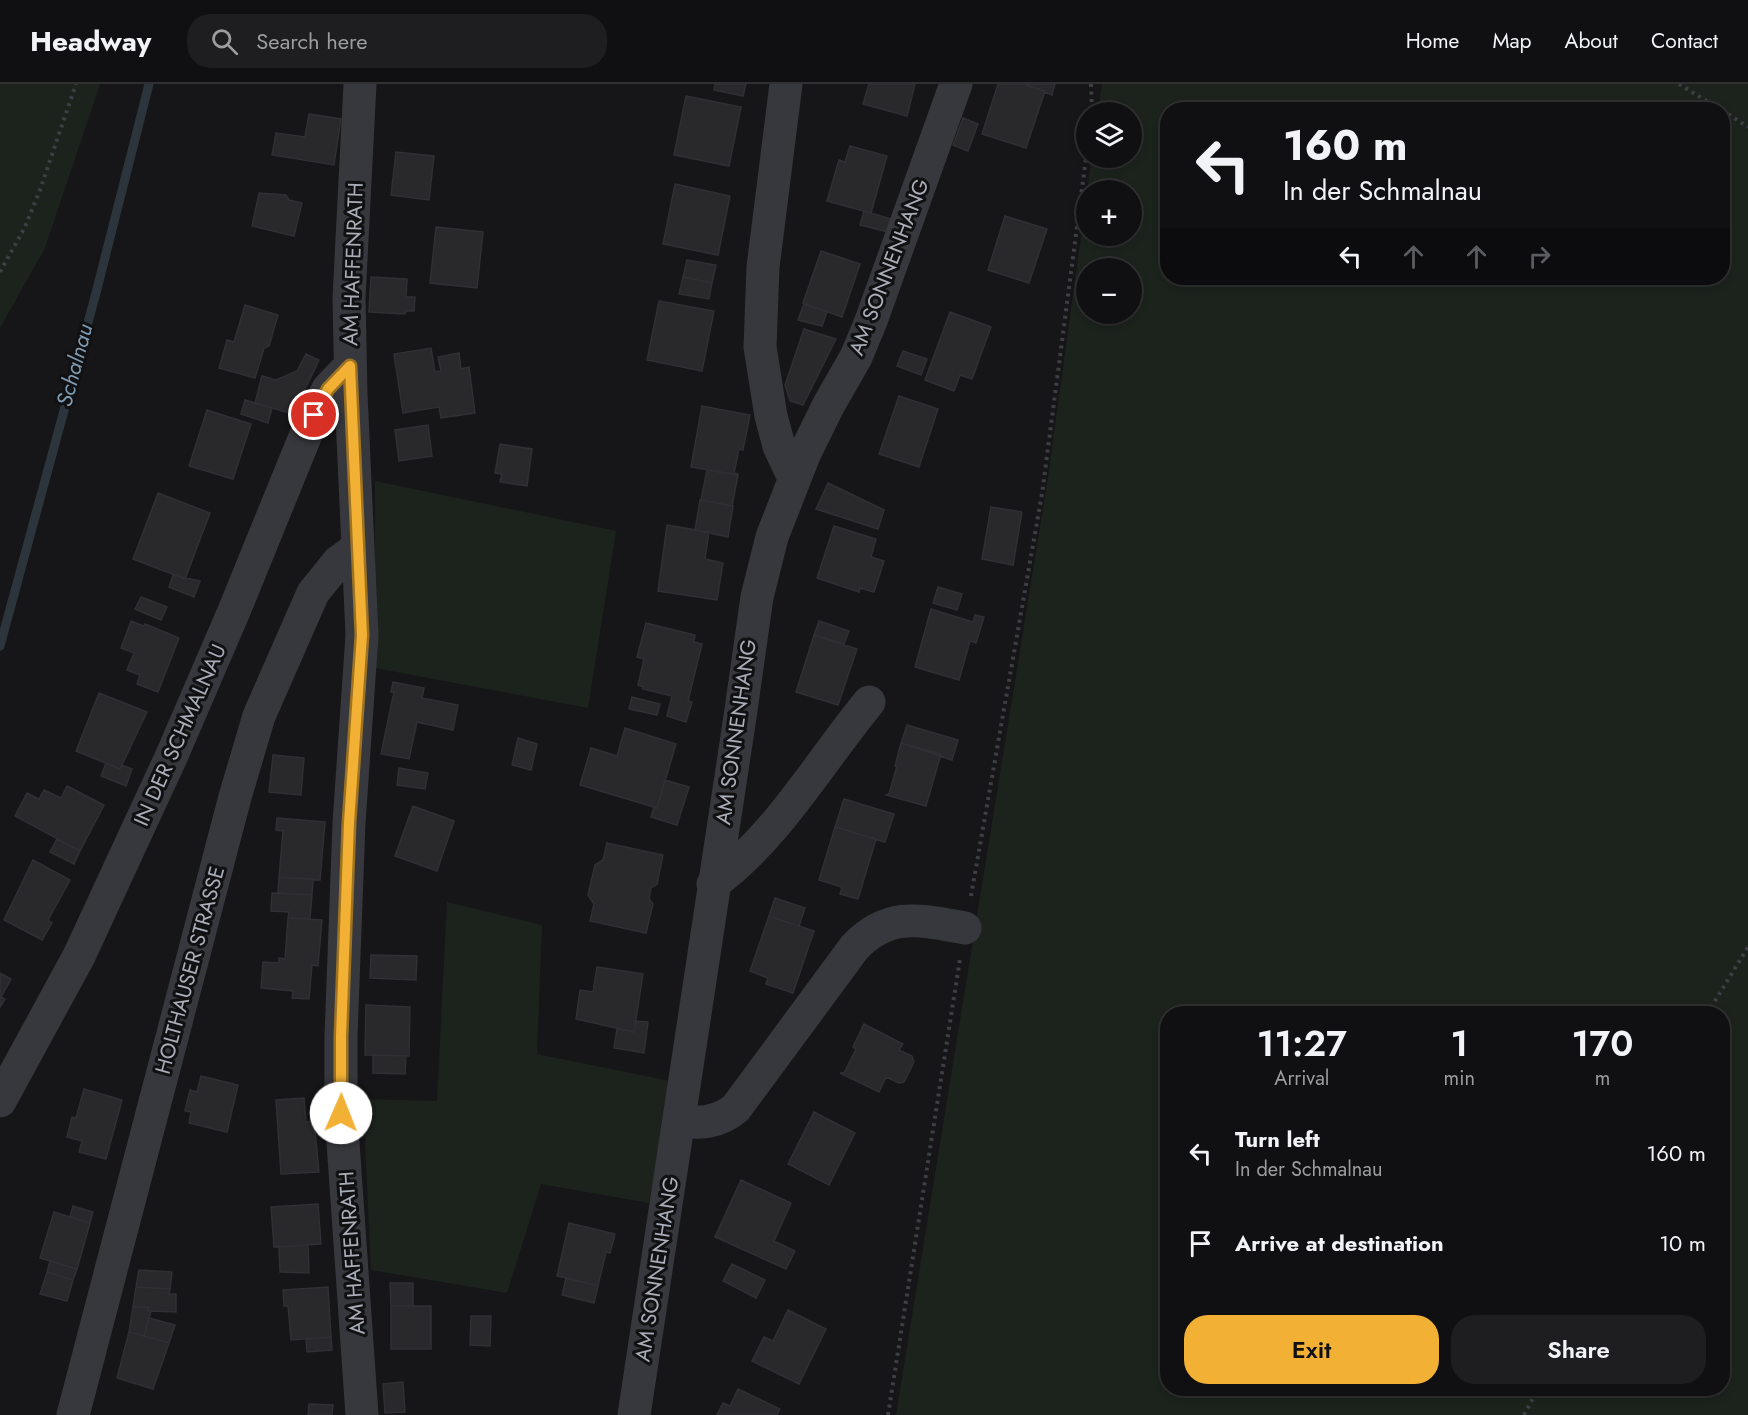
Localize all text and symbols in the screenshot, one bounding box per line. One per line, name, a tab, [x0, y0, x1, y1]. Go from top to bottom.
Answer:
search box	[187, 14, 607, 68]
text: Headway	[30, 21, 151, 62]
icon: search	[208, 25, 241, 58]
text: Search here	[256, 25, 368, 57]
text: Home	[1406, 26, 1459, 56]
text: Map	[1492, 26, 1532, 56]
text: About	[1565, 26, 1618, 56]
text: Contact	[1651, 26, 1718, 56]
map controls	[1076, 102, 1142, 324]
button: layers	[1076, 102, 1142, 168]
text: 160 m	[1283, 115, 1407, 176]
icon: left	[1184, 126, 1262, 204]
text: In der Schmalnau	[1283, 171, 1482, 210]
street label: AM SONNENHANG	[841, 174, 937, 360]
button: +	[1076, 180, 1142, 246]
street label: AM HAFFENRATH	[335, 182, 371, 346]
icon: left	[1334, 240, 1367, 273]
icon: ahead	[1397, 240, 1430, 273]
icon: ahead	[1460, 240, 1493, 273]
icon: right	[1523, 240, 1556, 273]
button: −	[1076, 258, 1142, 324]
water label: Schalnau	[48, 320, 100, 410]
pin	[288, 389, 339, 440]
icon: arrive	[297, 398, 330, 431]
street label: AM SONNENHANG	[708, 637, 764, 827]
street label: IN DER SCHMALNAU	[126, 639, 234, 831]
street label: HOLTHAUSER STRASSE	[148, 863, 232, 1077]
text: 11:27	[1257, 1017, 1347, 1069]
text: 1	[1450, 1017, 1468, 1069]
text: 170	[1572, 1017, 1633, 1069]
text: Arrival	[1274, 1064, 1329, 1093]
text: min	[1444, 1064, 1475, 1093]
text: m	[1595, 1064, 1610, 1093]
position arrow	[309, 1081, 373, 1145]
text: Turn left	[1235, 1123, 1320, 1155]
icon: left	[1184, 1137, 1217, 1170]
text: 160 m	[1646, 1137, 1706, 1169]
text: In der Schmalnau	[1235, 1155, 1382, 1184]
street label: AM HAFFENRATH	[331, 1170, 373, 1336]
street label: AM SONNENHANG	[628, 1174, 686, 1364]
icon: arrive	[1184, 1227, 1217, 1260]
text: Arrive at destination	[1235, 1227, 1444, 1259]
text: 10 m	[1659, 1227, 1706, 1259]
button: Exit	[1184, 1315, 1439, 1384]
button: Share	[1451, 1315, 1706, 1384]

